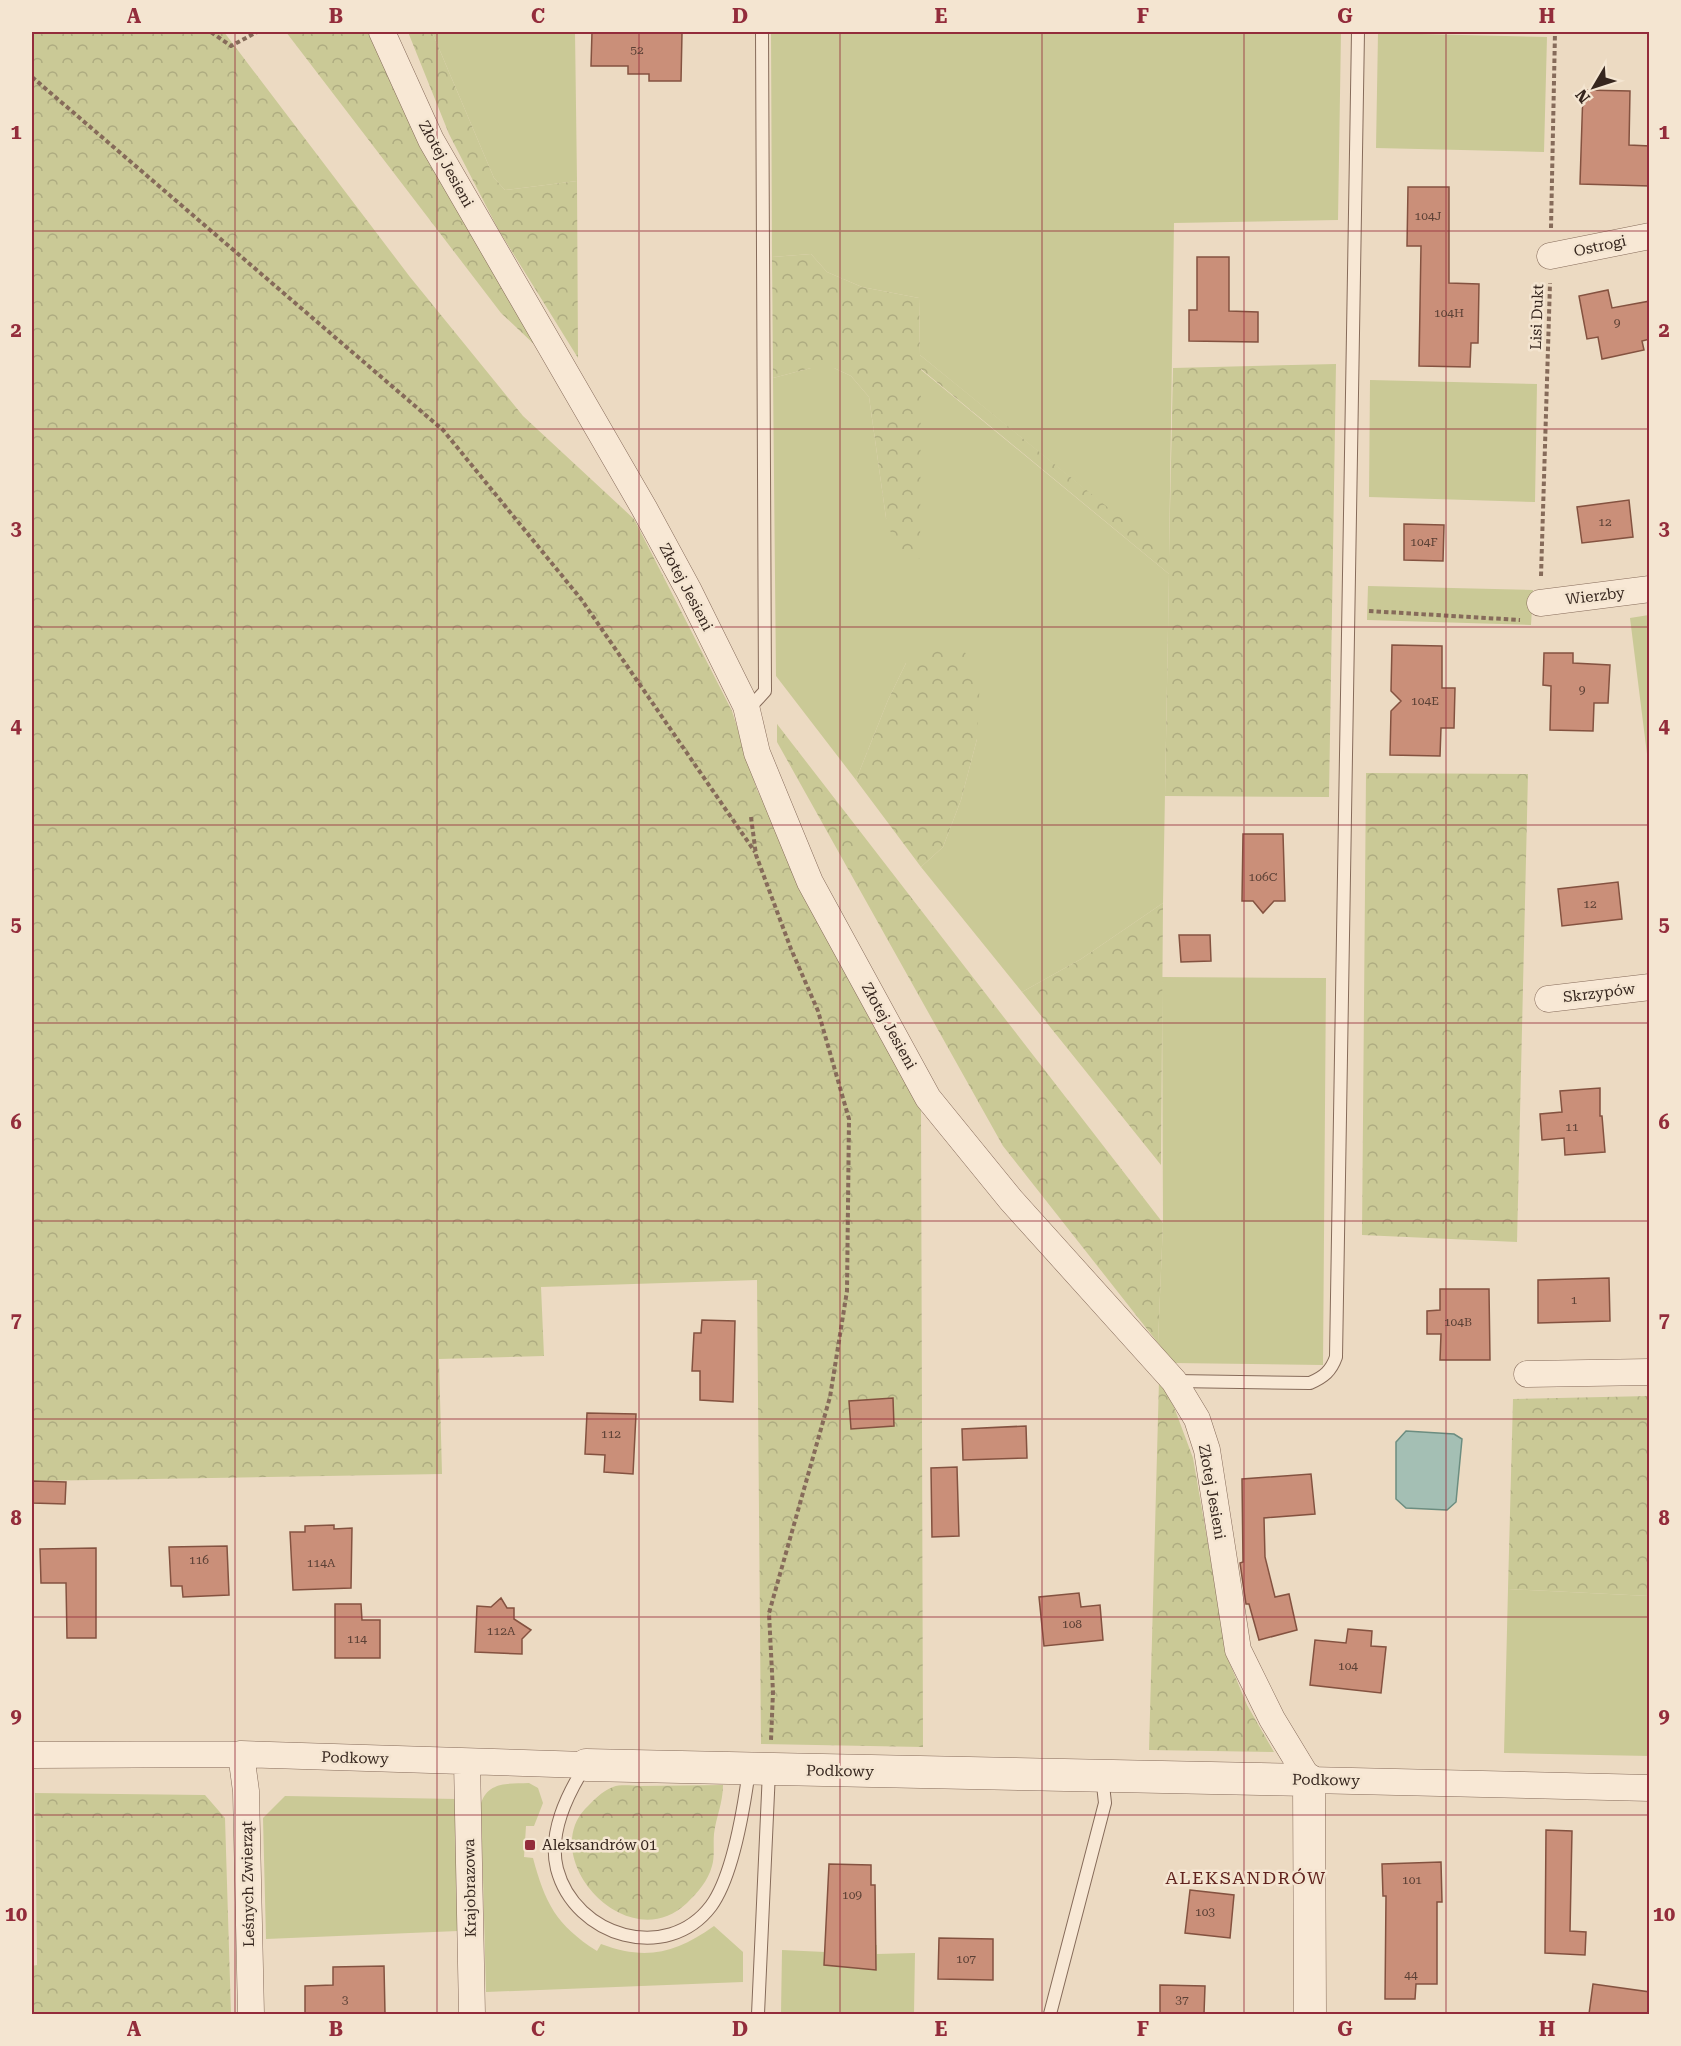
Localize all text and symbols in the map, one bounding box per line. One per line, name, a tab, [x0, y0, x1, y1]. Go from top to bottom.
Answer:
text: A	[127, 4, 142, 28]
text: B	[329, 4, 343, 28]
text: C	[531, 4, 545, 28]
text: D	[732, 4, 748, 28]
text: E	[935, 4, 948, 28]
text: F	[1137, 4, 1149, 28]
text: G	[1337, 4, 1353, 28]
text: H	[1539, 4, 1555, 28]
house number: 52	[630, 43, 644, 57]
north arrow	[1564, 57, 1624, 117]
text: N	[1571, 85, 1594, 107]
street label: Złotej Jesieni	[415, 118, 477, 211]
text: 1	[10, 120, 22, 144]
text: 1	[1658, 120, 1670, 144]
house number: 104J	[1415, 209, 1442, 223]
street label: Ostrogi	[1572, 232, 1628, 260]
street label: Lisi Dukt	[1527, 283, 1547, 350]
house number: 104H	[1434, 306, 1464, 320]
house number: 9	[1614, 316, 1621, 330]
text: 2	[10, 318, 22, 342]
text: 2	[1658, 318, 1670, 342]
house number: 12	[1598, 515, 1612, 529]
text: 3	[10, 516, 22, 540]
text: 3	[1658, 516, 1670, 540]
house number: 104F	[1410, 535, 1438, 549]
street label: Złotej Jesieni	[655, 540, 717, 634]
street label: Wierzby	[1564, 583, 1626, 609]
house number: 9	[1579, 683, 1586, 697]
house number: 104E	[1411, 694, 1439, 708]
text: 4	[10, 714, 22, 738]
text: 4	[1658, 714, 1670, 738]
house number: 106C	[1249, 870, 1278, 884]
house number: 12	[1583, 897, 1597, 911]
text: 5	[10, 912, 22, 936]
text: 5	[1658, 912, 1670, 936]
street label: Złotej Jesieni	[858, 980, 920, 1073]
street label: Skrzypów	[1562, 980, 1637, 1006]
text: 6	[10, 1110, 22, 1134]
text: 6	[1658, 1110, 1670, 1134]
house number: 11	[1565, 1120, 1579, 1134]
house number: 1	[1571, 1293, 1578, 1307]
text: 7	[10, 1308, 22, 1332]
text: 7	[1658, 1308, 1670, 1332]
house number: 104B	[1444, 1315, 1472, 1329]
house number: 112	[601, 1427, 621, 1441]
street label: Złotej Jesieni	[1195, 1443, 1229, 1541]
text: 8	[10, 1506, 22, 1530]
text: 8	[1658, 1506, 1670, 1530]
house number: 116	[189, 1553, 209, 1567]
house number: 114A	[307, 1556, 336, 1570]
house number: 108	[1062, 1617, 1082, 1631]
house number: 112A	[487, 1624, 516, 1638]
house number: 114	[347, 1632, 367, 1646]
house number: 104	[1338, 1659, 1358, 1673]
text: 9	[10, 1704, 22, 1728]
text: 9	[1658, 1704, 1670, 1728]
street label: Podkowy	[321, 1748, 389, 1768]
street label: Podkowy	[806, 1761, 874, 1781]
street label: Podkowy	[1292, 1770, 1360, 1790]
street label: Leśnych Zwierząt	[238, 1820, 258, 1947]
place label: Aleksandrów 01	[542, 1836, 657, 1854]
street label: Krajobrazowa	[460, 1838, 480, 1938]
marker: Aleksandrów 01	[523, 1838, 537, 1852]
district label: ALEKSANDRÓW	[1165, 1867, 1327, 1888]
house number: 101	[1402, 1873, 1422, 1887]
house number: 109	[842, 1888, 862, 1902]
text: 10	[5, 1902, 27, 1926]
text: 10	[1653, 1902, 1675, 1926]
house number: 103	[1195, 1905, 1215, 1919]
house number: 107	[956, 1952, 976, 1966]
house number: 44	[1404, 1968, 1418, 1982]
house number: 3	[342, 1993, 349, 2007]
house number: 37	[1175, 1993, 1189, 2007]
text: A	[127, 2017, 142, 2041]
text: B	[329, 2017, 343, 2041]
text: C	[531, 2017, 545, 2041]
text: D	[732, 2017, 748, 2041]
text: E	[935, 2017, 948, 2041]
text: F	[1137, 2017, 1149, 2041]
text: G	[1337, 2017, 1353, 2041]
text: H	[1539, 2017, 1555, 2041]

